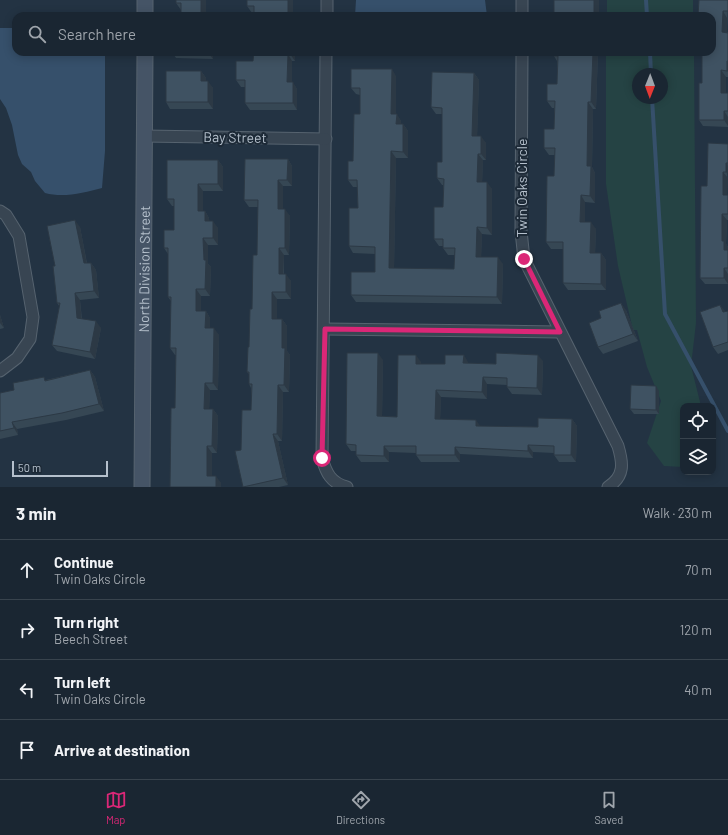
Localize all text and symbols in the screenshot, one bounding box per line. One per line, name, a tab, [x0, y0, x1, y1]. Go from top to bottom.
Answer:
search box	[12, 12, 716, 56]
icon: search	[26, 23, 48, 45]
text: Search here	[58, 25, 136, 43]
north arrow	[632, 68, 668, 104]
street label: Bay Street	[203, 128, 267, 146]
street label: Twin Oaks Circle	[513, 139, 530, 237]
street label: North Division Street	[135, 205, 152, 333]
route end	[515, 250, 533, 268]
map controls	[680, 403, 716, 475]
button: locate	[680, 403, 716, 439]
button: layers	[680, 439, 716, 475]
route start	[313, 449, 331, 467]
scale bar	[12, 459, 108, 478]
text: 50 m	[18, 461, 41, 474]
text: 3 min	[16, 503, 56, 523]
text: Walk · 230 m	[643, 505, 712, 521]
text: Continue	[54, 553, 114, 571]
icon: ahead	[16, 559, 38, 581]
text: 70 m	[685, 562, 712, 578]
text: Twin Oaks Circle	[54, 571, 146, 587]
text: Turn right	[54, 613, 119, 631]
icon: right	[16, 619, 38, 641]
text: 120 m	[680, 622, 712, 638]
text: Beech Street	[54, 631, 128, 647]
text: Turn left	[54, 673, 110, 691]
icon: left	[16, 679, 38, 701]
text: 40 m	[684, 682, 712, 698]
text: Twin Oaks Circle	[54, 691, 146, 707]
icon: arrive	[16, 739, 38, 761]
text: Arrive at destination	[54, 741, 190, 759]
tab: Map	[105, 789, 127, 826]
tab: Directions	[336, 789, 385, 826]
tab: Saved	[594, 789, 623, 826]

